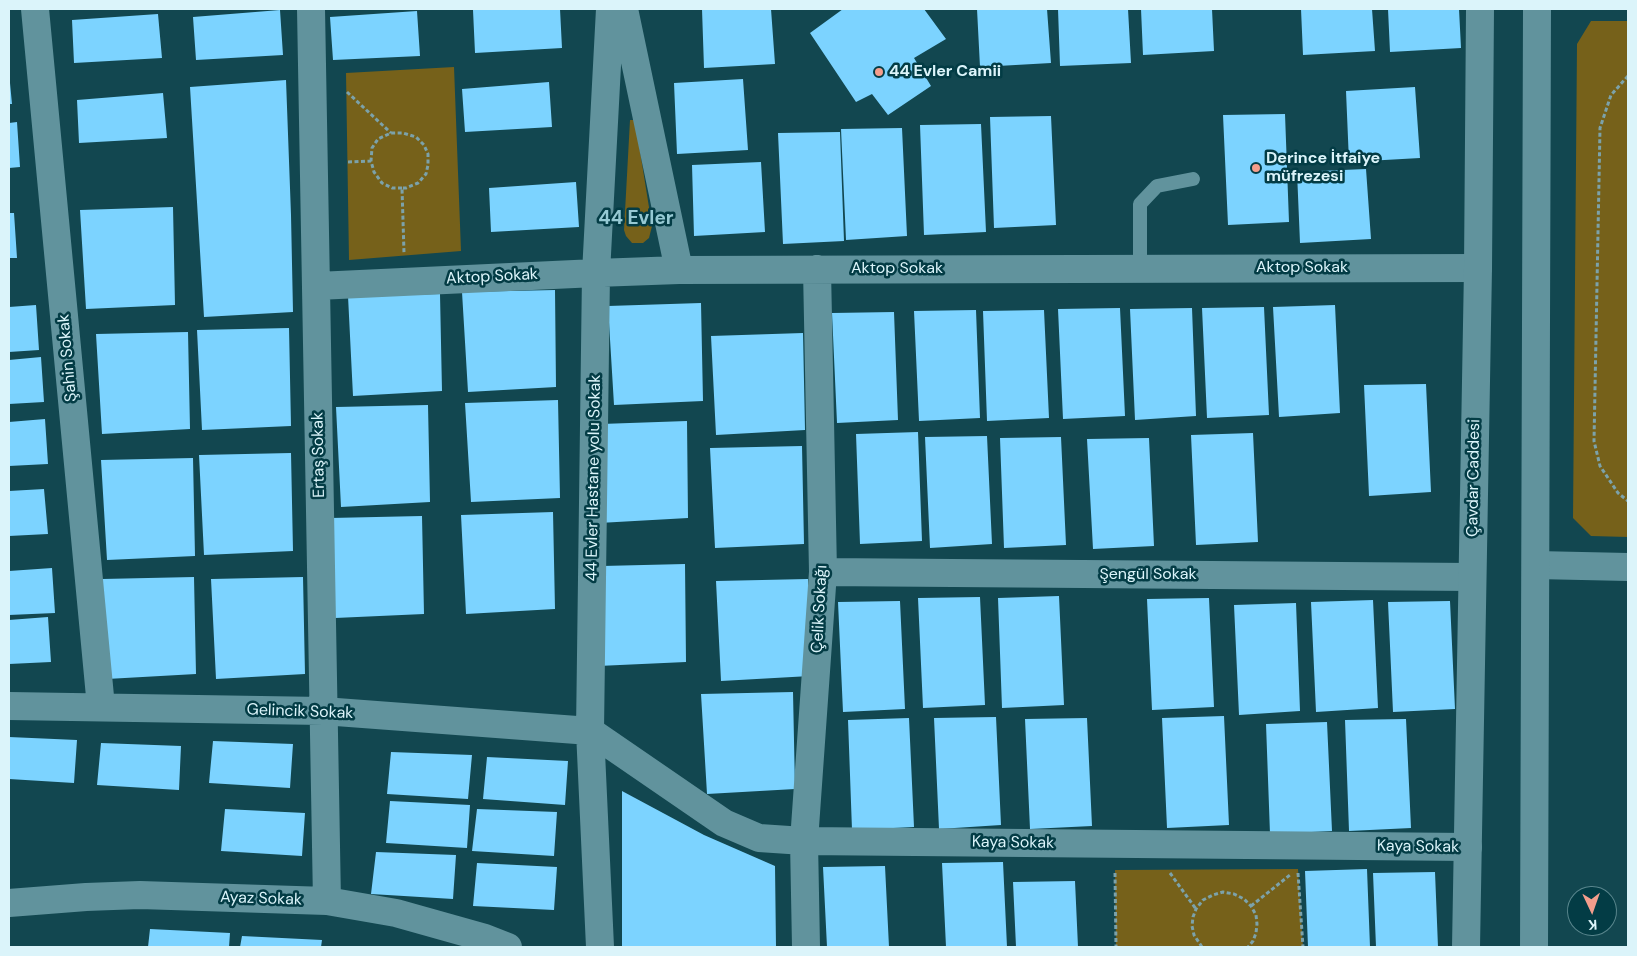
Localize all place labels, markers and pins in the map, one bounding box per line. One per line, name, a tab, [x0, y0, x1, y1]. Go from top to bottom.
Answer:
place label: 44 Evler Camii	[889, 62, 1001, 82]
marker: 44 Evler Camii	[873, 66, 885, 78]
place label: Derince İtfaiye müfrezesi	[1266, 149, 1380, 187]
marker: Derince İtfaiye müfrezesi	[1250, 162, 1262, 174]

